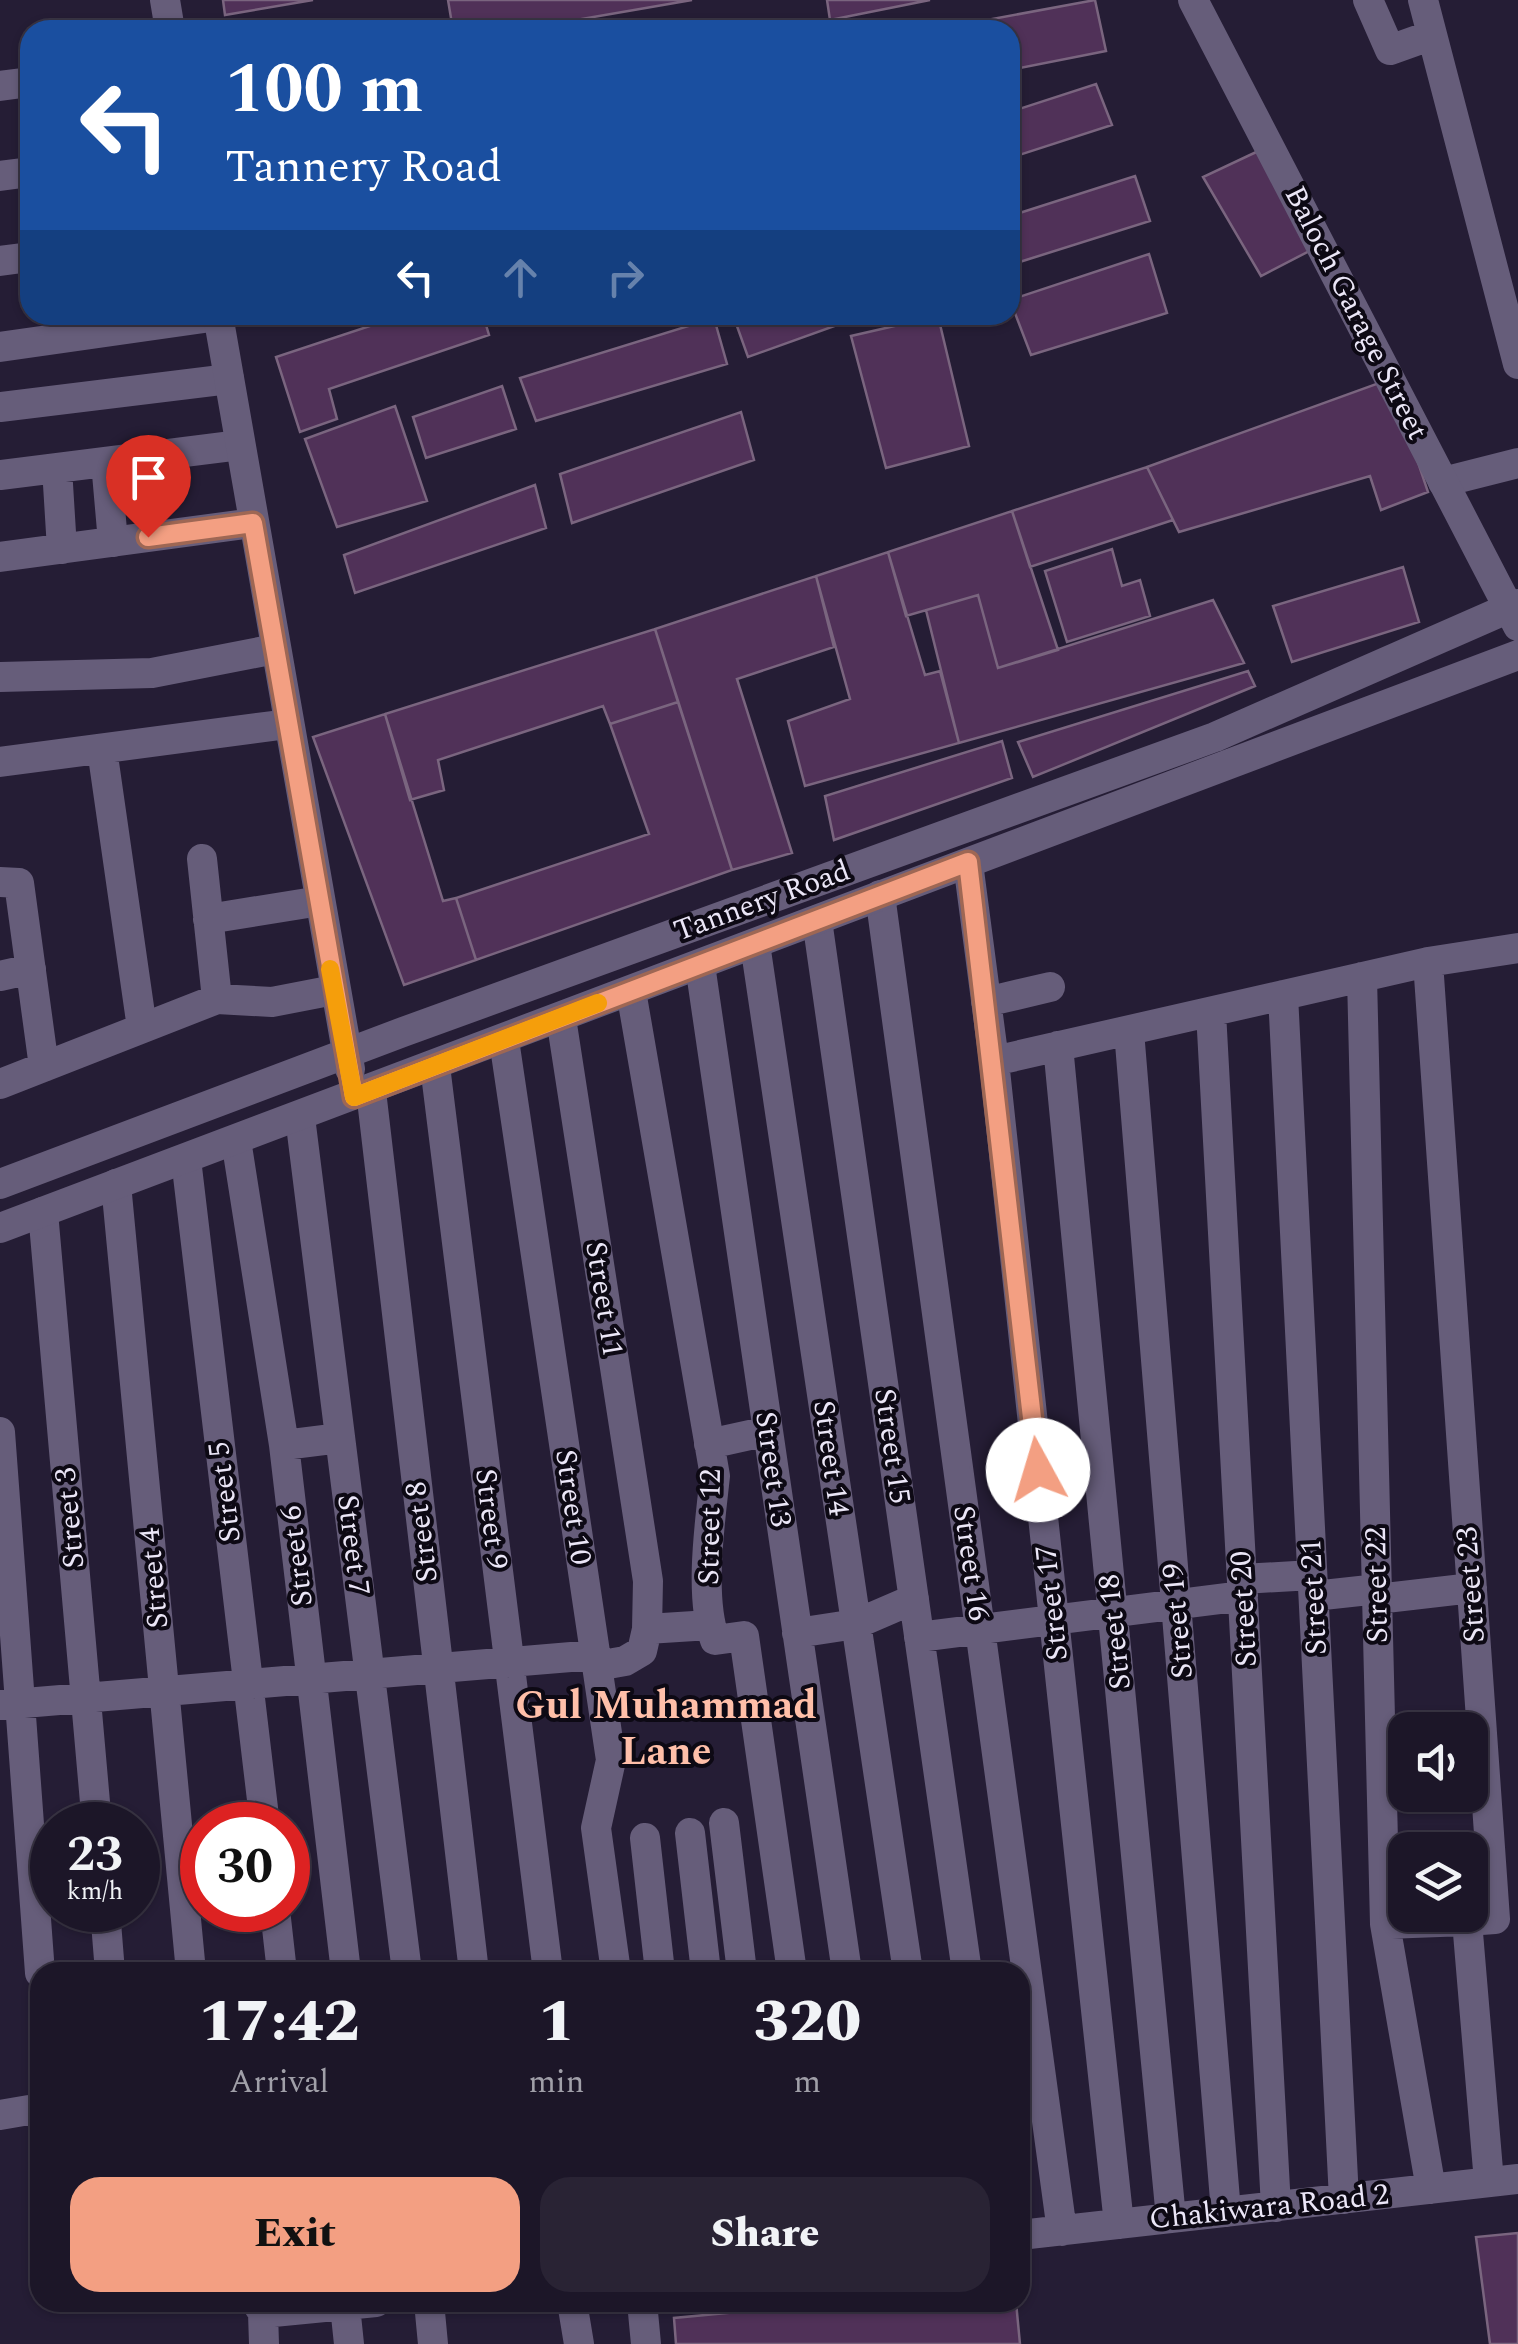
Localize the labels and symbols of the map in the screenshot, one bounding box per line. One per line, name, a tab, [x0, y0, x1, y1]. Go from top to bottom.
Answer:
street label: Baloch Garage Street	[1272, 178, 1440, 448]
pin	[106, 435, 191, 538]
street label: Tannery Road	[667, 848, 857, 954]
street label: Street 11	[572, 1238, 636, 1360]
street label: Street 15	[861, 1385, 923, 1507]
street label: Street 14	[800, 1397, 862, 1519]
street label: Street 13	[742, 1408, 804, 1530]
position arrow	[986, 1418, 1090, 1522]
street label: Street 5	[196, 1439, 254, 1545]
street label: Street 10	[542, 1446, 604, 1568]
street label: Street 3	[43, 1466, 97, 1570]
street label: Street 9	[462, 1466, 520, 1572]
street label: Street 12	[686, 1468, 734, 1586]
street label: Street 8	[393, 1479, 451, 1585]
street label: Street 7	[324, 1492, 382, 1598]
street label: Street 16	[940, 1502, 1002, 1624]
street label: Street 6	[268, 1503, 326, 1609]
street label: Street 23	[1444, 1525, 1498, 1645]
street label: Street 4	[127, 1526, 181, 1630]
street label: Street 22	[1353, 1526, 1401, 1644]
street label: Street 21	[1288, 1538, 1340, 1656]
street label: Street 17	[1023, 1543, 1081, 1663]
street label: Street 20	[1218, 1550, 1270, 1668]
street label: Street 19	[1150, 1561, 1206, 1681]
street label: Street 18	[1086, 1572, 1144, 1692]
district label: Gul Muhammad Lane	[515, 1676, 817, 1783]
speed limit sign: 30	[180, 1802, 310, 1932]
street label: Chakiwara Road 2	[1147, 2172, 1391, 2242]

